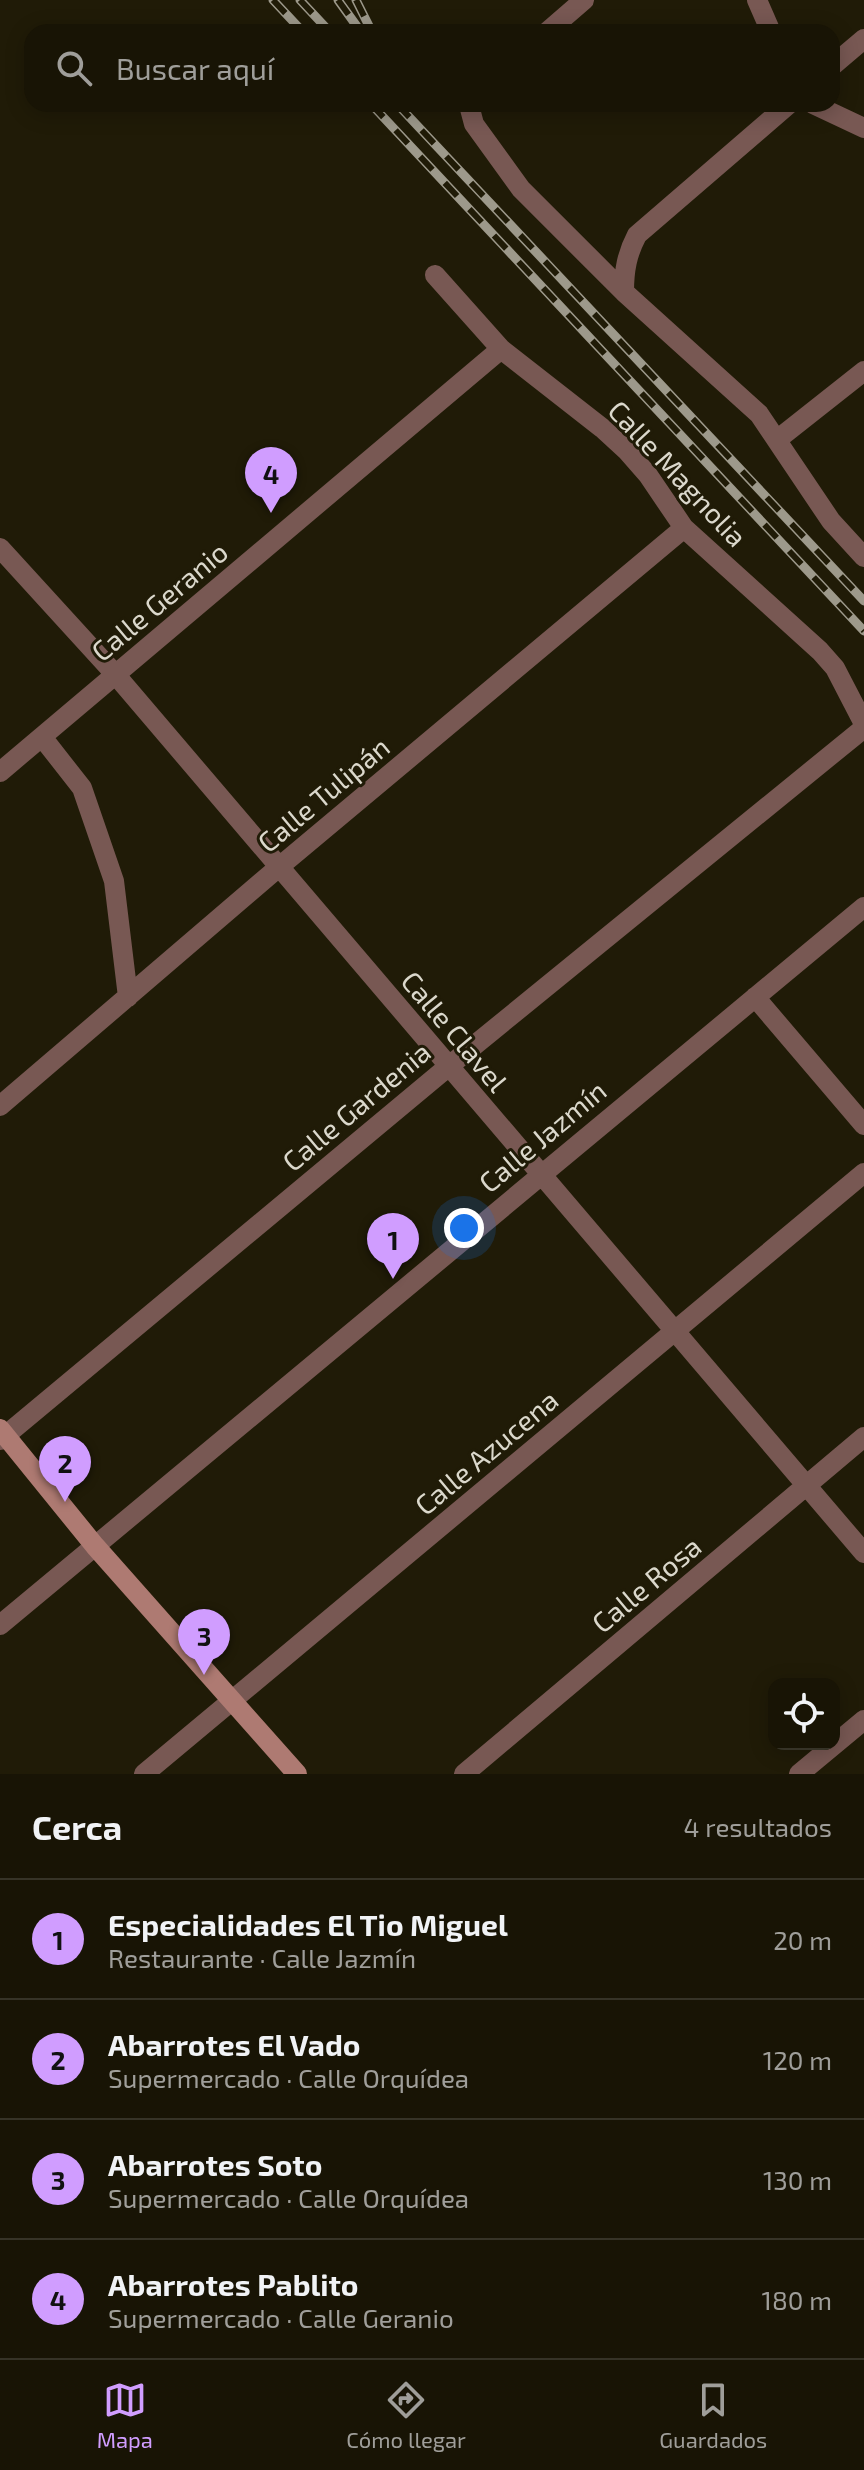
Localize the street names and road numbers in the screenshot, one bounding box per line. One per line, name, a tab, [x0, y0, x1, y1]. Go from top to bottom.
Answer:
street label: Calle Magnolia	[602, 393, 754, 553]
street label: Calle Geranio	[84, 534, 234, 668]
street label: Calle Tulipán	[250, 729, 396, 859]
street label: Calle Clavel	[395, 964, 516, 1099]
street label: Calle Gardenia	[275, 1034, 437, 1178]
street label: Calle Jazmín	[471, 1073, 613, 1199]
street label: Calle Azucena	[408, 1382, 564, 1522]
street label: Calle Rosa	[585, 1529, 707, 1639]

